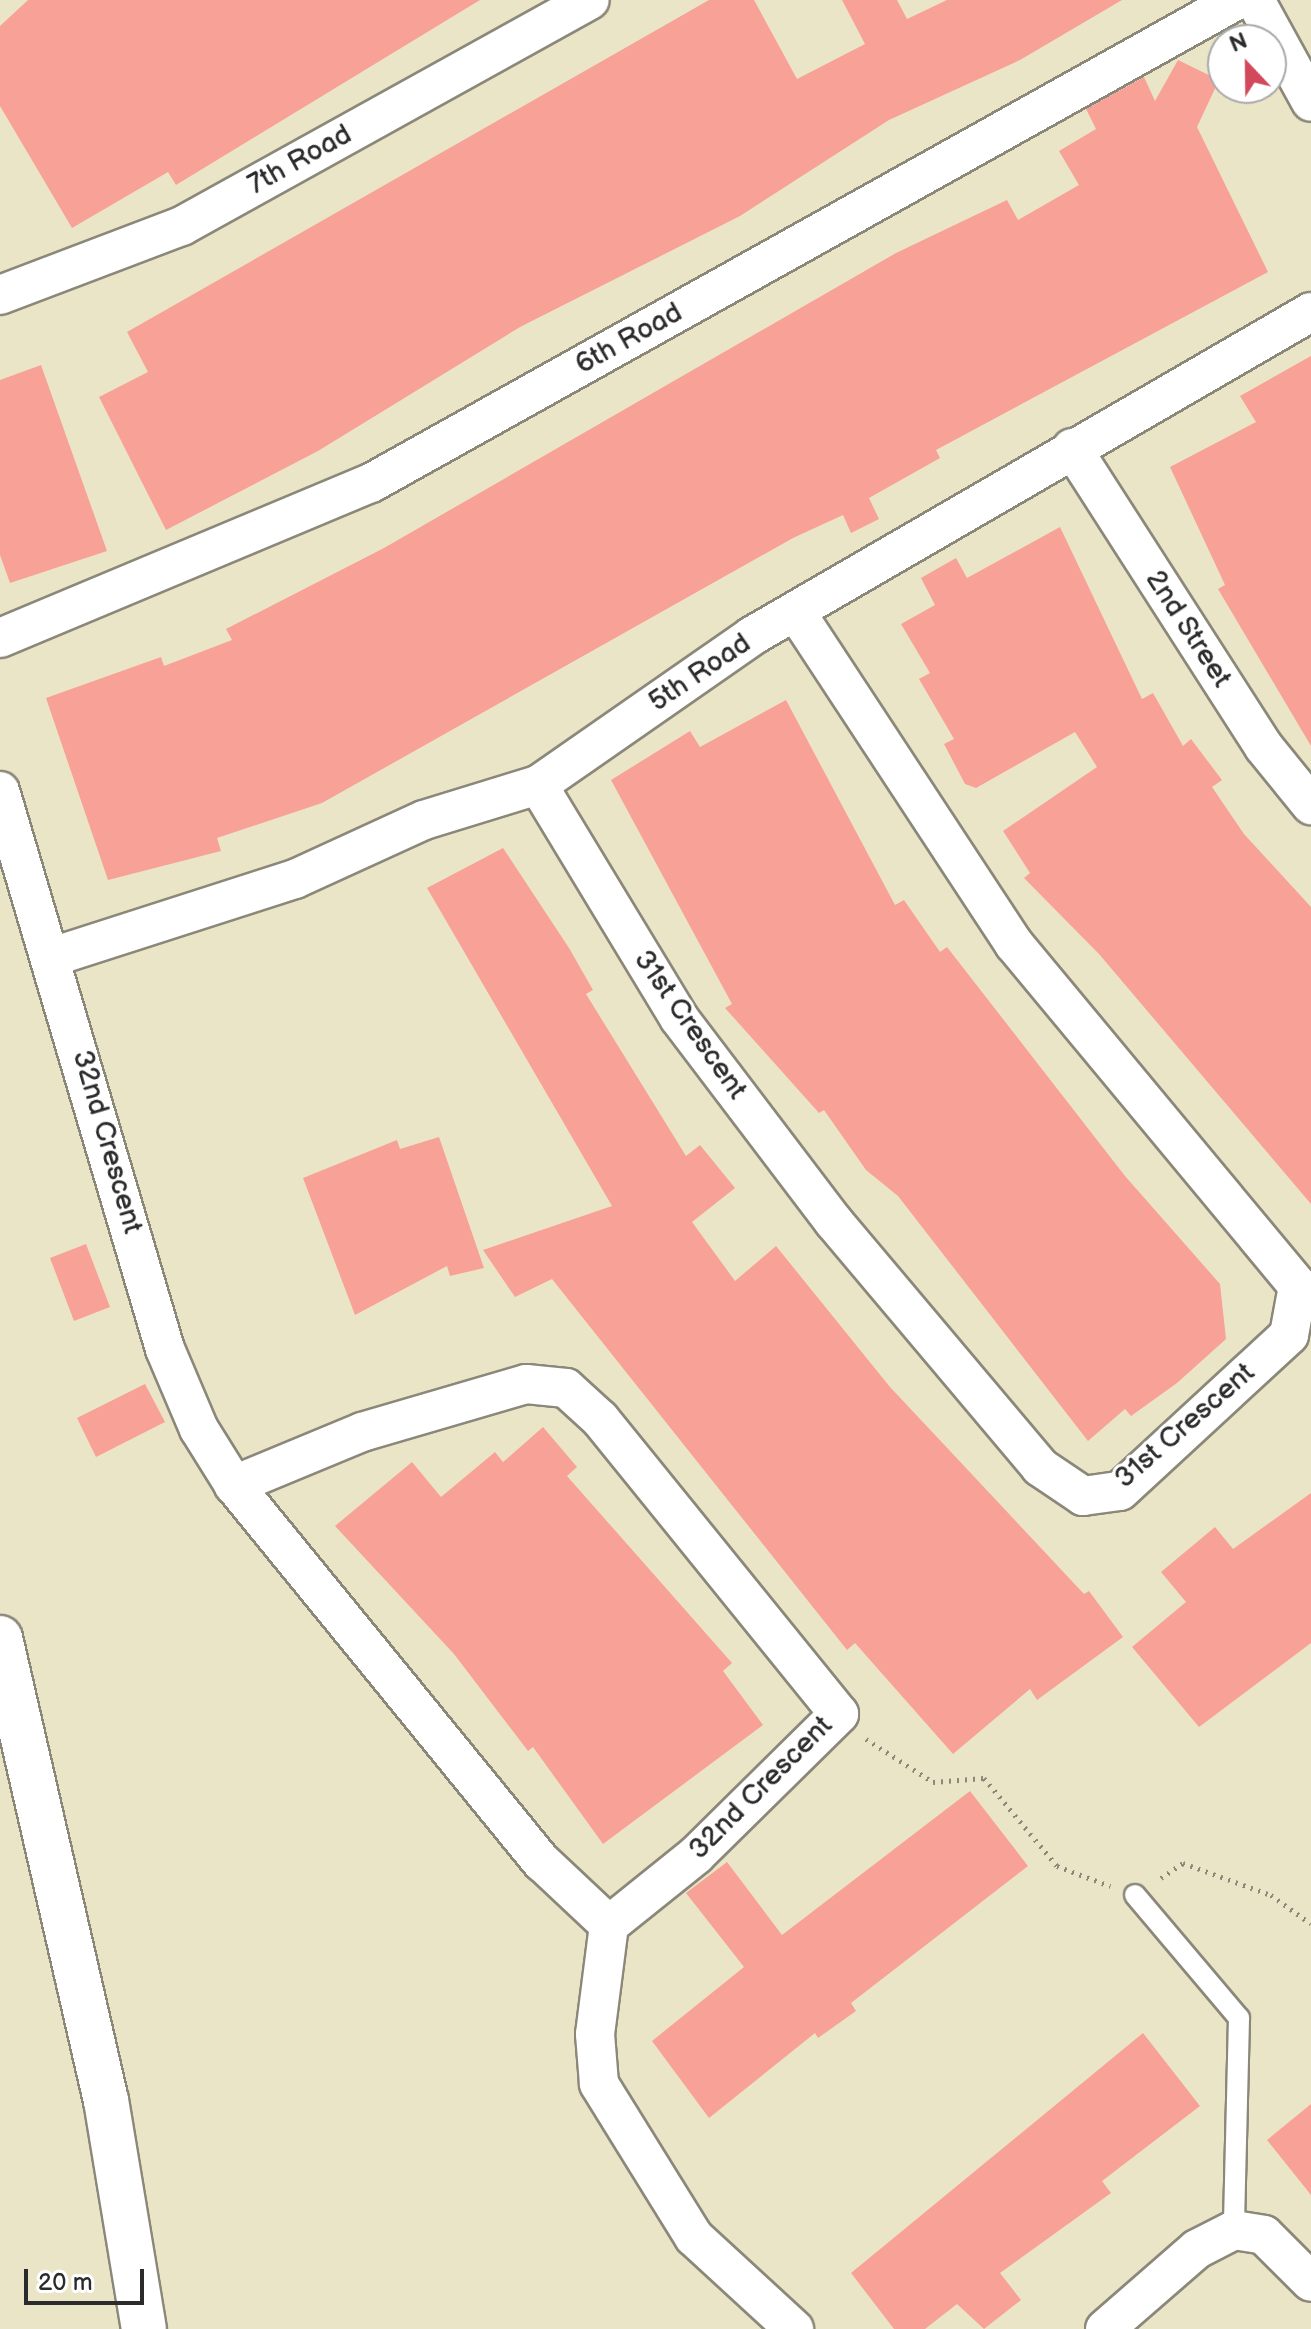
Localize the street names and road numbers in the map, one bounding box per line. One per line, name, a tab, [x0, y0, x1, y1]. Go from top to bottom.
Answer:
street label: 7th Road	[242, 118, 358, 202]
street label: 6th Road	[570, 296, 688, 382]
street label: 2nd Street	[1138, 564, 1238, 694]
street label: 5th Road	[643, 627, 757, 719]
street label: 31st Crescent	[626, 944, 754, 1106]
street label: 32nd Crescent	[65, 1047, 149, 1237]
street label: 31st Crescent	[1108, 1356, 1262, 1496]
street label: 32nd Crescent	[682, 1709, 840, 1867]

